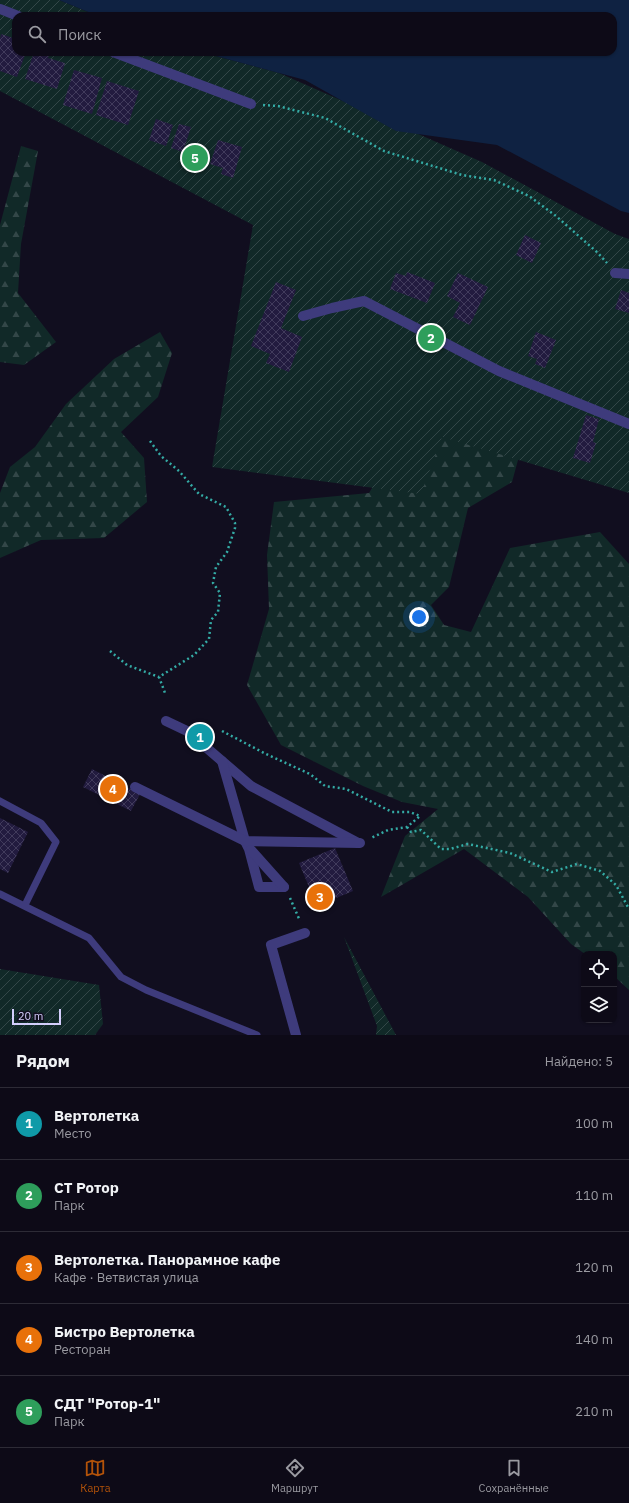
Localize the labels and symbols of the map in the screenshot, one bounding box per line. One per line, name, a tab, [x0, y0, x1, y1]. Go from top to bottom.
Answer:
pin: 5	[182, 143, 208, 173]
pin: 2	[418, 323, 444, 353]
your location	[409, 607, 429, 627]
pin: 1	[187, 722, 213, 752]
pin: 4	[100, 774, 126, 804]
pin: 3	[307, 882, 333, 912]
scale bar	[12, 1007, 61, 1026]

